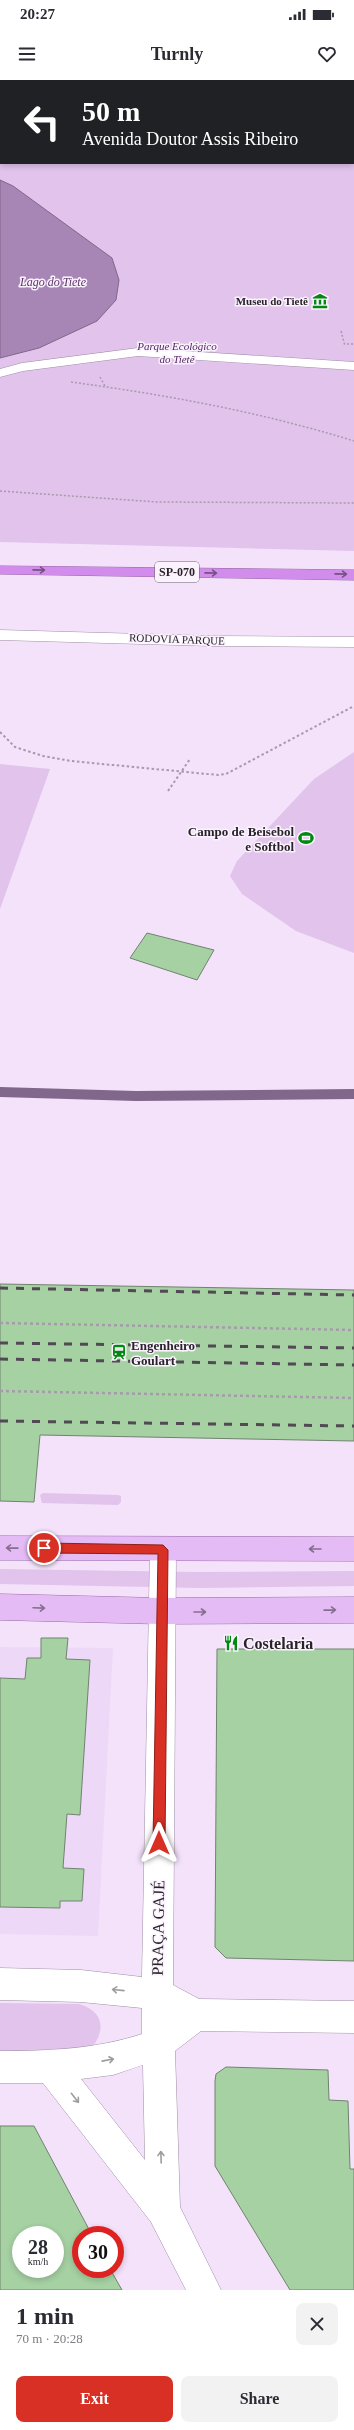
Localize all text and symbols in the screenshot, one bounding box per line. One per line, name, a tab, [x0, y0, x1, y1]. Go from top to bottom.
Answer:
text: 20:27	[20, 6, 55, 22]
icon: menu	[16, 43, 38, 65]
icon: heart	[316, 43, 338, 65]
text: Turnly	[151, 44, 203, 64]
icon: left	[16, 96, 68, 148]
text: 50 m	[82, 96, 140, 127]
text: Avenida Doutor Assis Ribeiro	[82, 129, 298, 149]
water label: Lago do Tiete	[19, 275, 87, 289]
museum icon: Museu do Tietê	[311, 292, 329, 310]
place label: Museu do Tietê	[236, 295, 308, 307]
park label: Parque Ecológico do Tietê	[136, 340, 217, 365]
road number: SP-070	[155, 562, 199, 582]
one-way arrow	[32, 566, 45, 574]
one-way arrow	[204, 569, 217, 576]
one-way arrow	[334, 570, 347, 578]
street label: RODOVIA PARQUE	[129, 631, 225, 647]
place label: Campo de Beisebol e Softbol	[188, 824, 294, 854]
sports icon: Campo de Beisebol e Softbol	[297, 829, 315, 847]
place label: Engenheiro Goulart	[131, 1338, 195, 1368]
station icon: Engenheiro Goulart	[110, 1343, 128, 1361]
pin	[27, 1531, 61, 1565]
icon: arrive	[33, 1537, 55, 1559]
one-way arrow	[6, 1544, 19, 1552]
one-way arrow	[309, 1545, 322, 1553]
one-way arrow	[32, 1604, 45, 1612]
one-way arrow	[323, 1606, 336, 1614]
one-way arrow	[193, 1608, 206, 1616]
restaurant icon: Costelaria	[222, 1634, 240, 1652]
place label: Costelaria	[243, 1635, 313, 1652]
position arrow	[138, 1822, 180, 1864]
street label: PRAÇA GAJÉ	[148, 1880, 168, 1976]
one-way arrow	[112, 1986, 125, 1993]
one-way arrow	[102, 2056, 115, 2064]
one-way arrow	[71, 2093, 79, 2104]
one-way arrow	[157, 2151, 165, 2164]
speed limit sign: 30	[72, 2226, 124, 2278]
text: 28	[28, 2236, 48, 2258]
text: km/h	[28, 2256, 48, 2267]
text: 1 min	[16, 2303, 74, 2329]
button: close	[296, 2303, 338, 2345]
text: 70 m · 20:28	[16, 2331, 83, 2346]
button: Exit	[16, 2376, 173, 2422]
button: Share	[181, 2376, 338, 2422]

